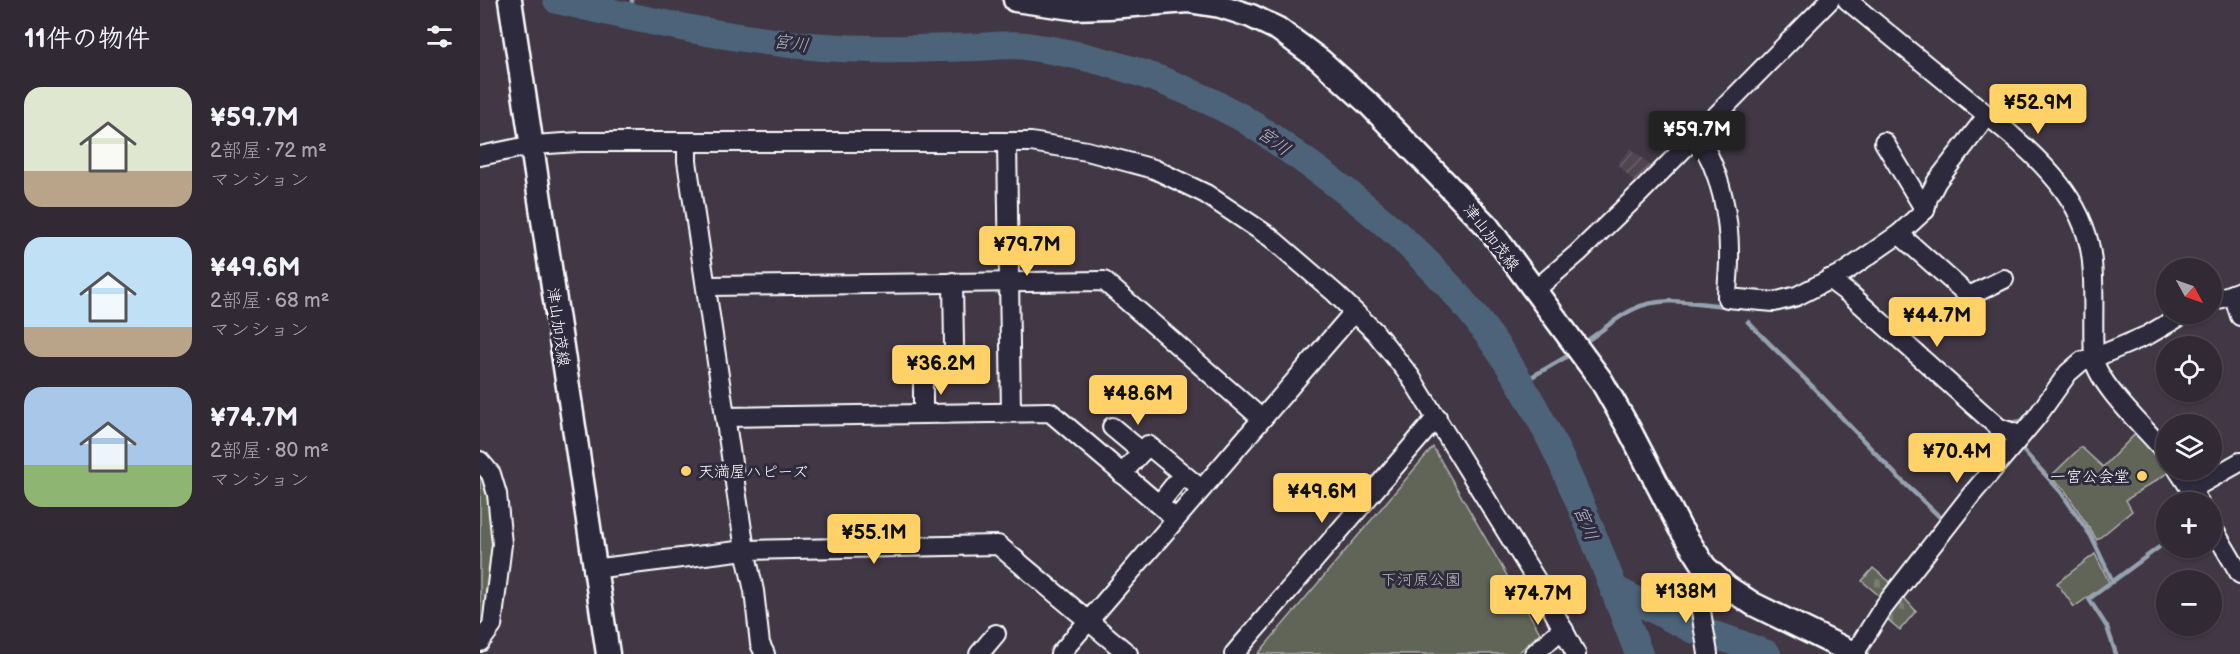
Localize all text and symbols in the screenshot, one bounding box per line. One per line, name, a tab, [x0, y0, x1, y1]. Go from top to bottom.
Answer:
icon: filters	[423, 20, 456, 53]
text: 11件の物件	[24, 24, 150, 55]
water label: 宮川	[772, 31, 810, 56]
pin: ¥52.9M	[1989, 84, 2087, 135]
text: ¥52.9M	[2003, 91, 2073, 115]
text: ¥59.7M	[210, 103, 299, 134]
icon: home	[72, 111, 144, 183]
pin: ¥59.7M	[1648, 111, 1746, 162]
text: ¥59.7M	[1663, 118, 1731, 142]
water label: 宮川	[1253, 122, 1294, 160]
text: 2部屋 · 72 m²	[210, 139, 327, 163]
text: マンション	[210, 168, 309, 192]
street label: 津山加茂線	[1459, 201, 1523, 275]
pin: ¥79.7M	[978, 226, 1076, 277]
text: ¥79.7M	[993, 233, 1061, 257]
text: ¥49.6M	[210, 253, 300, 284]
north arrow	[2156, 258, 2222, 324]
map controls	[2156, 258, 2222, 636]
icon: home	[72, 261, 144, 333]
street label: 津山加茂線	[543, 286, 572, 368]
text: 2部屋 · 68 m²	[210, 289, 329, 313]
pin: ¥44.7M	[1888, 297, 1986, 348]
text: ¥44.7M	[1903, 304, 1971, 328]
text: マンション	[210, 318, 309, 342]
button: locate	[2156, 336, 2222, 402]
pin: ¥36.2M	[892, 345, 990, 396]
text: ¥36.2M	[906, 352, 976, 376]
pin: ¥48.6M	[1089, 375, 1187, 426]
text: ¥48.6M	[1103, 382, 1173, 406]
text: ¥74.7M	[210, 403, 298, 434]
icon: home	[72, 411, 144, 483]
button: layers	[2156, 414, 2222, 480]
pin: ¥70.4M	[1908, 433, 2006, 484]
text: 2部屋 · 80 m²	[210, 439, 329, 463]
text: ¥70.4M	[1922, 440, 1992, 464]
place label: 天満屋ハピーズ	[698, 463, 808, 482]
marker: 天満屋ハピーズ	[679, 464, 693, 478]
text: マンション	[210, 468, 309, 492]
place label: 一宮公会堂	[2050, 468, 2130, 487]
marker: 一宮公会堂	[2135, 469, 2149, 483]
pin: ¥49.6M	[1273, 473, 1371, 524]
text: ¥49.6M	[1287, 480, 1357, 504]
button: +	[2156, 492, 2222, 558]
water label: 宮川	[1569, 503, 1602, 544]
pin: ¥55.1M	[825, 514, 923, 565]
text: ¥55.1M	[841, 521, 907, 545]
button: −	[2156, 570, 2222, 636]
park label: 下河原公園	[1381, 571, 1461, 590]
pin: ¥138M	[1644, 573, 1728, 624]
pin: ¥74.7M	[1489, 575, 1587, 626]
text: ¥138M	[1655, 580, 1717, 604]
text: ¥74.7M	[1504, 582, 1572, 606]

